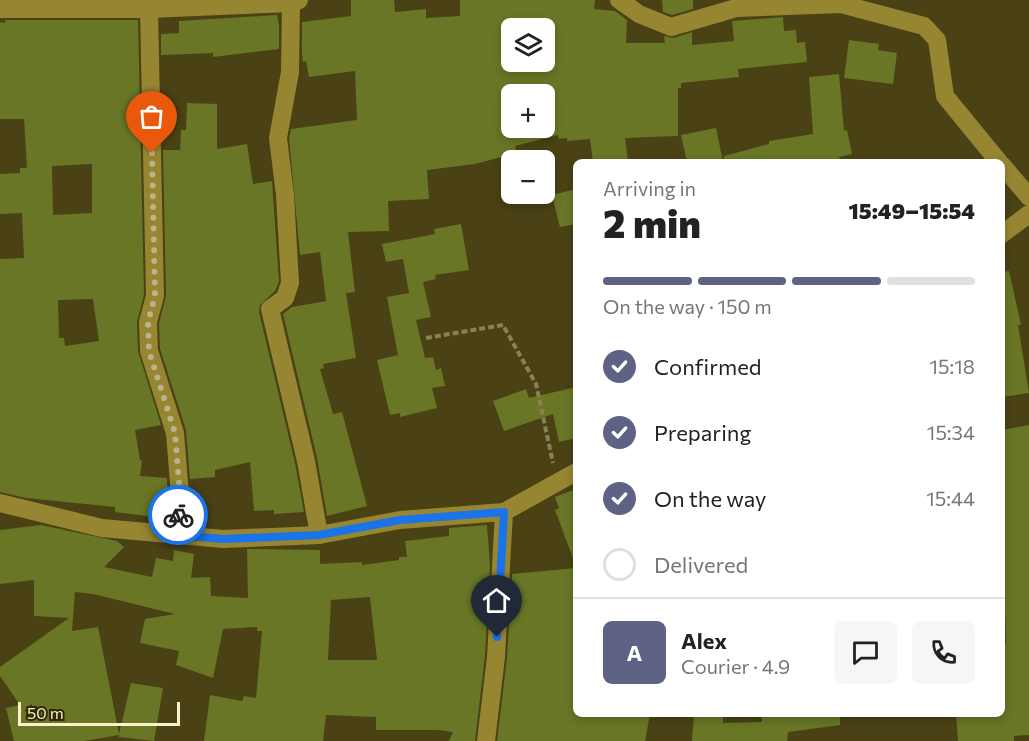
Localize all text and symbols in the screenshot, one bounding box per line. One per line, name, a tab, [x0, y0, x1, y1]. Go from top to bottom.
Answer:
map controls	[501, 18, 555, 204]
button: layers	[501, 18, 555, 72]
button: +	[501, 84, 555, 138]
pin	[126, 91, 177, 153]
icon: bag	[135, 100, 168, 133]
button: −	[501, 150, 555, 204]
text: Arriving in	[603, 176, 696, 200]
text: 15:49–15:54	[849, 197, 975, 224]
text: 2 min	[603, 198, 701, 246]
text: On the way · 150 m	[603, 294, 772, 318]
icon: check	[603, 350, 636, 383]
text: Confirmed	[654, 353, 761, 380]
text: 15:18	[930, 354, 975, 378]
icon: check	[603, 416, 636, 449]
text: Preparing	[654, 419, 751, 446]
text: 15:34	[927, 420, 975, 444]
icon: check	[603, 482, 636, 515]
courier	[148, 485, 208, 545]
text: On the way	[654, 485, 766, 512]
text: 15:44	[926, 486, 975, 510]
icon: bike	[162, 499, 195, 532]
text: Delivered	[654, 551, 748, 578]
pin	[471, 575, 522, 637]
icon: home	[480, 584, 513, 617]
button: chat	[834, 621, 897, 684]
button: phone	[912, 621, 975, 684]
text: Alex	[681, 627, 727, 654]
text: A	[627, 639, 642, 666]
text: Courier · 4.9	[681, 654, 790, 678]
scale bar	[18, 699, 180, 726]
text: 50 m	[27, 703, 64, 722]

